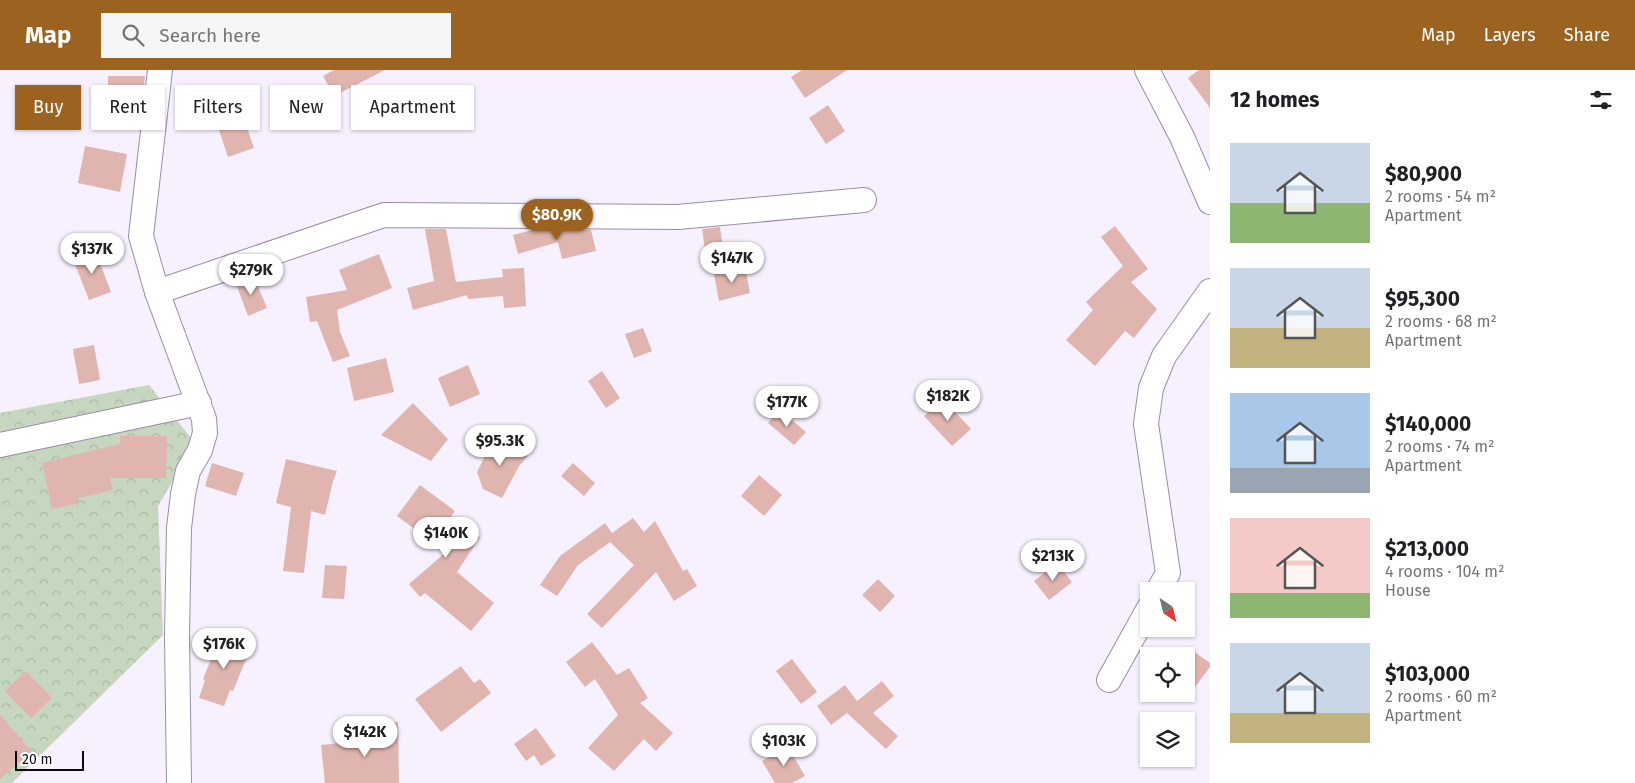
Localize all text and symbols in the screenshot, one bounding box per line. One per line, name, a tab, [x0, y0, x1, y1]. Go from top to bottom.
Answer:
search box	[101, 13, 451, 58]
text: Map	[25, 21, 71, 49]
icon: search	[119, 21, 147, 49]
text: Search here	[159, 24, 261, 47]
text: Map	[1421, 24, 1456, 46]
text: Layers	[1484, 24, 1536, 46]
text: Share	[1564, 24, 1610, 46]
chip: Buy	[15, 85, 81, 130]
chip: Rent	[91, 85, 165, 130]
chip: Filters	[175, 85, 260, 130]
chip: New	[270, 85, 341, 130]
chip: Apartment	[351, 85, 474, 130]
icon: filters	[1587, 86, 1615, 114]
text: 12 homes	[1230, 87, 1319, 113]
text: $80,900	[1385, 161, 1462, 187]
icon: home	[1270, 163, 1330, 223]
text: 2 rooms · 54 m²	[1385, 187, 1496, 206]
pin: $80.9K	[516, 198, 598, 241]
text: $80.9K	[532, 205, 582, 224]
text: Apartment	[1385, 206, 1462, 225]
pin: $137K	[57, 232, 127, 275]
text: $137K	[71, 239, 113, 258]
pin: $147K	[697, 242, 767, 284]
text: $147K	[711, 248, 753, 267]
pin: $279K	[216, 254, 286, 296]
text: $279K	[229, 260, 273, 279]
text: $95,300	[1385, 286, 1460, 312]
icon: home	[1270, 288, 1330, 348]
text: 2 rooms · 68 m²	[1385, 312, 1497, 331]
text: Apartment	[1385, 331, 1462, 350]
pin: $182K	[913, 380, 983, 422]
pin: $177K	[752, 386, 822, 428]
text: $182K	[926, 386, 970, 405]
text: $177K	[767, 392, 807, 411]
text: $140,000	[1385, 411, 1471, 437]
icon: home	[1270, 413, 1330, 473]
pin: $95.3K	[459, 424, 541, 467]
text: $95.3K	[476, 431, 524, 450]
text: 2 rooms · 74 m²	[1385, 437, 1494, 456]
text: Apartment	[1385, 456, 1462, 475]
pin: $140K	[411, 516, 481, 559]
text: $140K	[424, 523, 468, 542]
text: $213,000	[1385, 536, 1469, 562]
icon: home	[1270, 538, 1330, 598]
pin: $213K	[1018, 540, 1088, 582]
text: $213K	[1032, 546, 1074, 565]
text: 4 rooms · 104 m²	[1385, 562, 1504, 581]
text: House	[1385, 581, 1431, 600]
north arrow	[1140, 582, 1195, 638]
map controls	[1140, 582, 1195, 767]
pin: $176K	[189, 628, 259, 670]
text: $176K	[203, 634, 245, 653]
button: locate	[1140, 647, 1195, 702]
text: $103,000	[1385, 661, 1470, 687]
icon: home	[1270, 663, 1330, 723]
text: 2 rooms · 60 m²	[1385, 687, 1497, 706]
text: Apartment	[1385, 706, 1462, 725]
button: layers	[1140, 712, 1195, 767]
pin: $142K	[330, 716, 400, 758]
text: $142K	[344, 722, 386, 741]
pin: $103K	[749, 724, 819, 767]
text: $103K	[762, 731, 806, 750]
scale bar	[15, 748, 84, 771]
text: 20 m	[22, 751, 52, 768]

